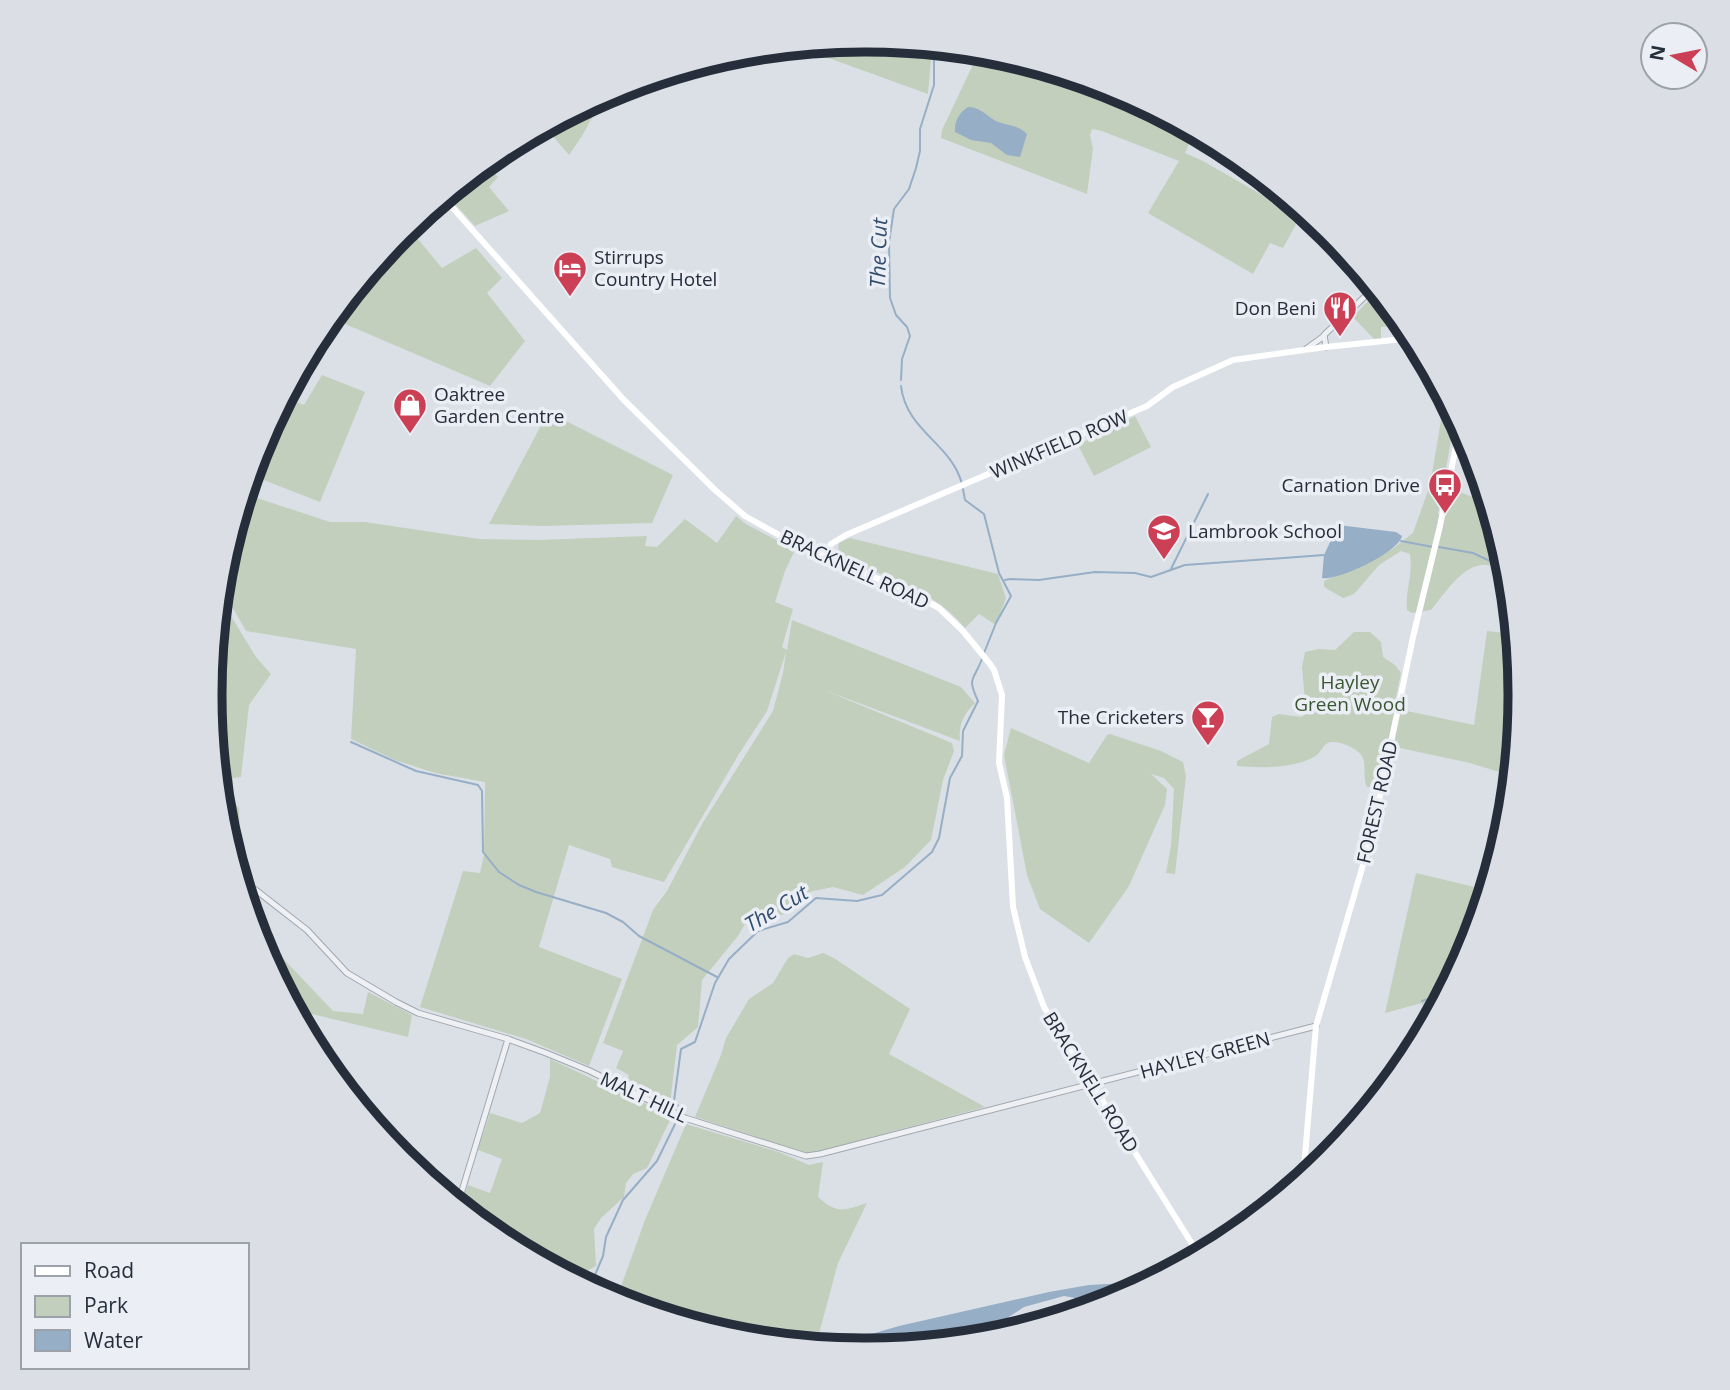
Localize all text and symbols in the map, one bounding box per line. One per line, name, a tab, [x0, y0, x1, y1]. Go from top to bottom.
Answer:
north arrow	[1639, 21, 1709, 91]
text: N	[1643, 43, 1671, 63]
water label: The Cut	[863, 217, 893, 288]
place label: Stirrups Country Hotel	[594, 244, 717, 292]
hotel icon: Stirrups Country Hotel	[551, 249, 589, 298]
restaurant icon: Don Beni	[1321, 289, 1359, 338]
place label: Don Beni	[1235, 295, 1316, 321]
place label: Oaktree Garden Centre	[434, 381, 565, 429]
shop icon: Oaktree Garden Centre	[391, 386, 429, 435]
street label: WINKFIELD ROW	[986, 403, 1132, 485]
bus stop icon: Carnation Drive	[1426, 466, 1464, 515]
place label: Carnation Drive	[1281, 472, 1420, 498]
school or university icon: Lambrook School	[1145, 512, 1183, 561]
place label: Lambrook School	[1188, 518, 1342, 544]
street label: BRACKNELL ROAD	[776, 523, 934, 615]
park label: Hayley Green Wood	[1294, 669, 1406, 717]
bar icon: The Cricketers	[1189, 698, 1227, 747]
place label: The Cricketers	[1058, 704, 1184, 730]
street label: FOREST ROAD	[1350, 738, 1404, 866]
water label: The Cut	[739, 877, 814, 938]
street label: BRACKNELL ROAD	[1037, 1007, 1145, 1157]
street label: HAYLEY GREEN	[1137, 1025, 1273, 1085]
street label: MALT HILL	[596, 1065, 692, 1129]
legend	[21, 1243, 248, 1369]
text: Road	[84, 1256, 134, 1284]
text: Park	[84, 1291, 128, 1319]
text: Water	[84, 1326, 143, 1354]

